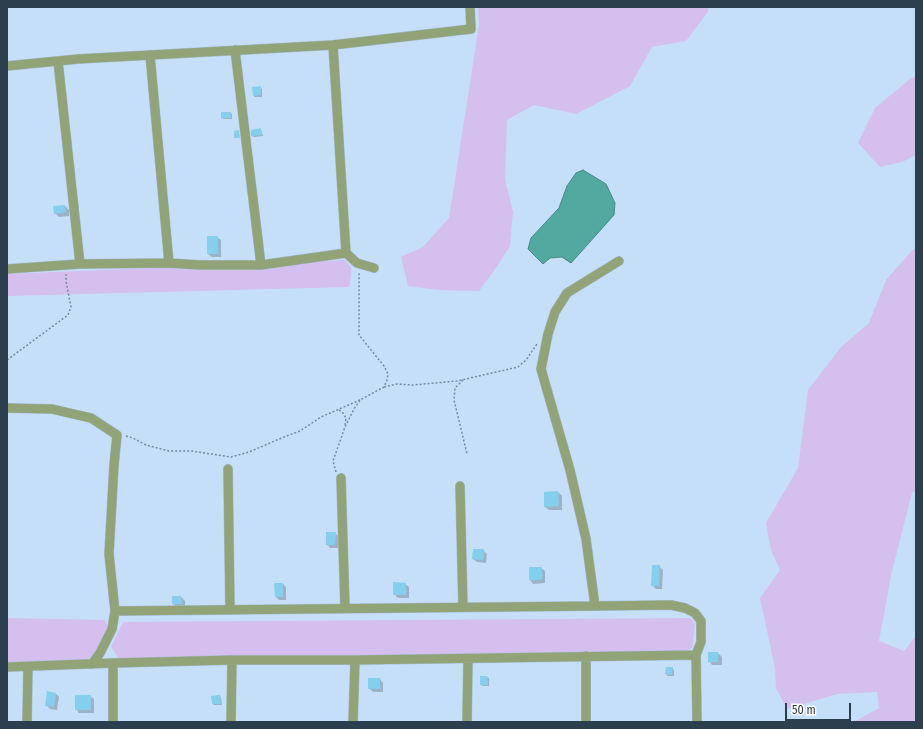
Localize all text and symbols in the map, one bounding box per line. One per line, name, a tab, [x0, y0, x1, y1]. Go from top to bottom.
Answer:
scale bar	[787, 695, 853, 721]
text: 50 m	[792, 703, 816, 717]

